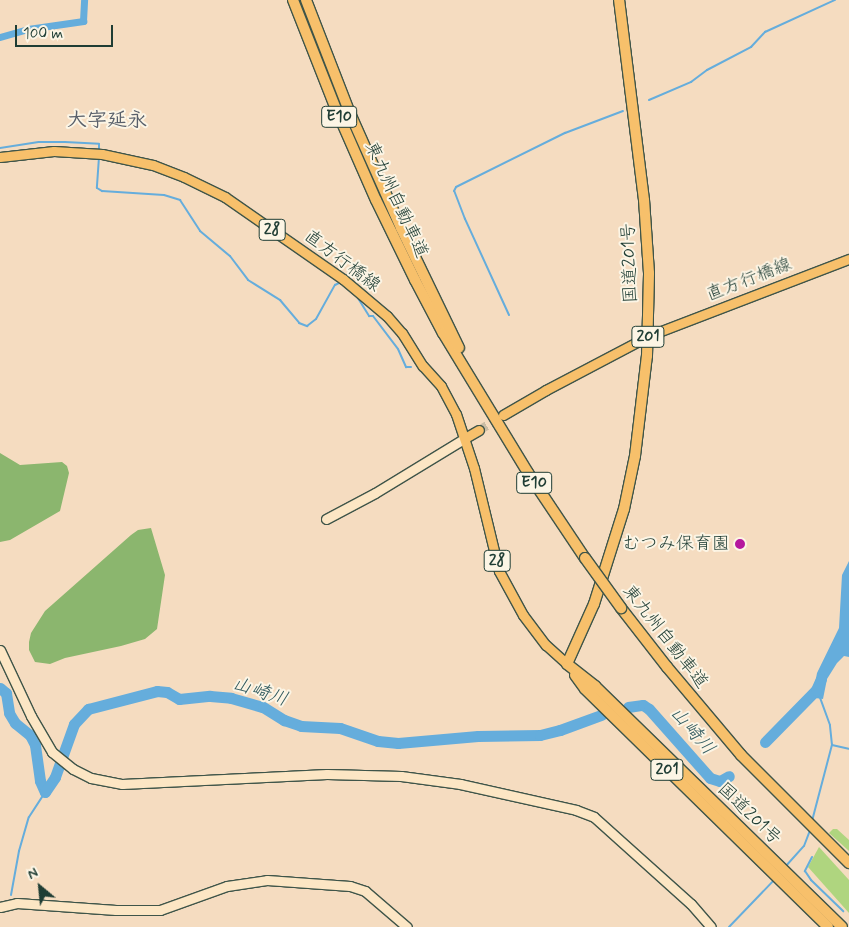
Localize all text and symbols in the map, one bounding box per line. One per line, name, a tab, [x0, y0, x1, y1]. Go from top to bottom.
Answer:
scale bar	[18, 15, 115, 47]
text: 100 m	[23, 24, 63, 44]
road number: E10	[320, 104, 358, 130]
district label: 大字延永	[67, 108, 147, 132]
street label: 東九州自動車道	[360, 138, 432, 262]
road number: 28	[258, 216, 286, 244]
street label: 国道201号	[618, 223, 642, 303]
street label: 直方行橋線	[300, 225, 384, 297]
street label: 直方行橋線	[703, 254, 795, 306]
road number: 201	[630, 324, 666, 351]
road number: E10	[515, 469, 553, 496]
place label: むつみ保育園	[622, 533, 730, 555]
marker: むつみ保育園	[734, 538, 746, 550]
road number: 28	[483, 548, 511, 574]
street label: 東九州自動車道	[618, 581, 712, 693]
water label: 山崎川	[229, 672, 291, 712]
water label: 山崎川	[665, 702, 719, 760]
road number: 201	[650, 756, 684, 784]
street label: 国道201号	[713, 778, 785, 850]
north arrow	[15, 862, 65, 912]
text: N	[25, 864, 41, 884]

